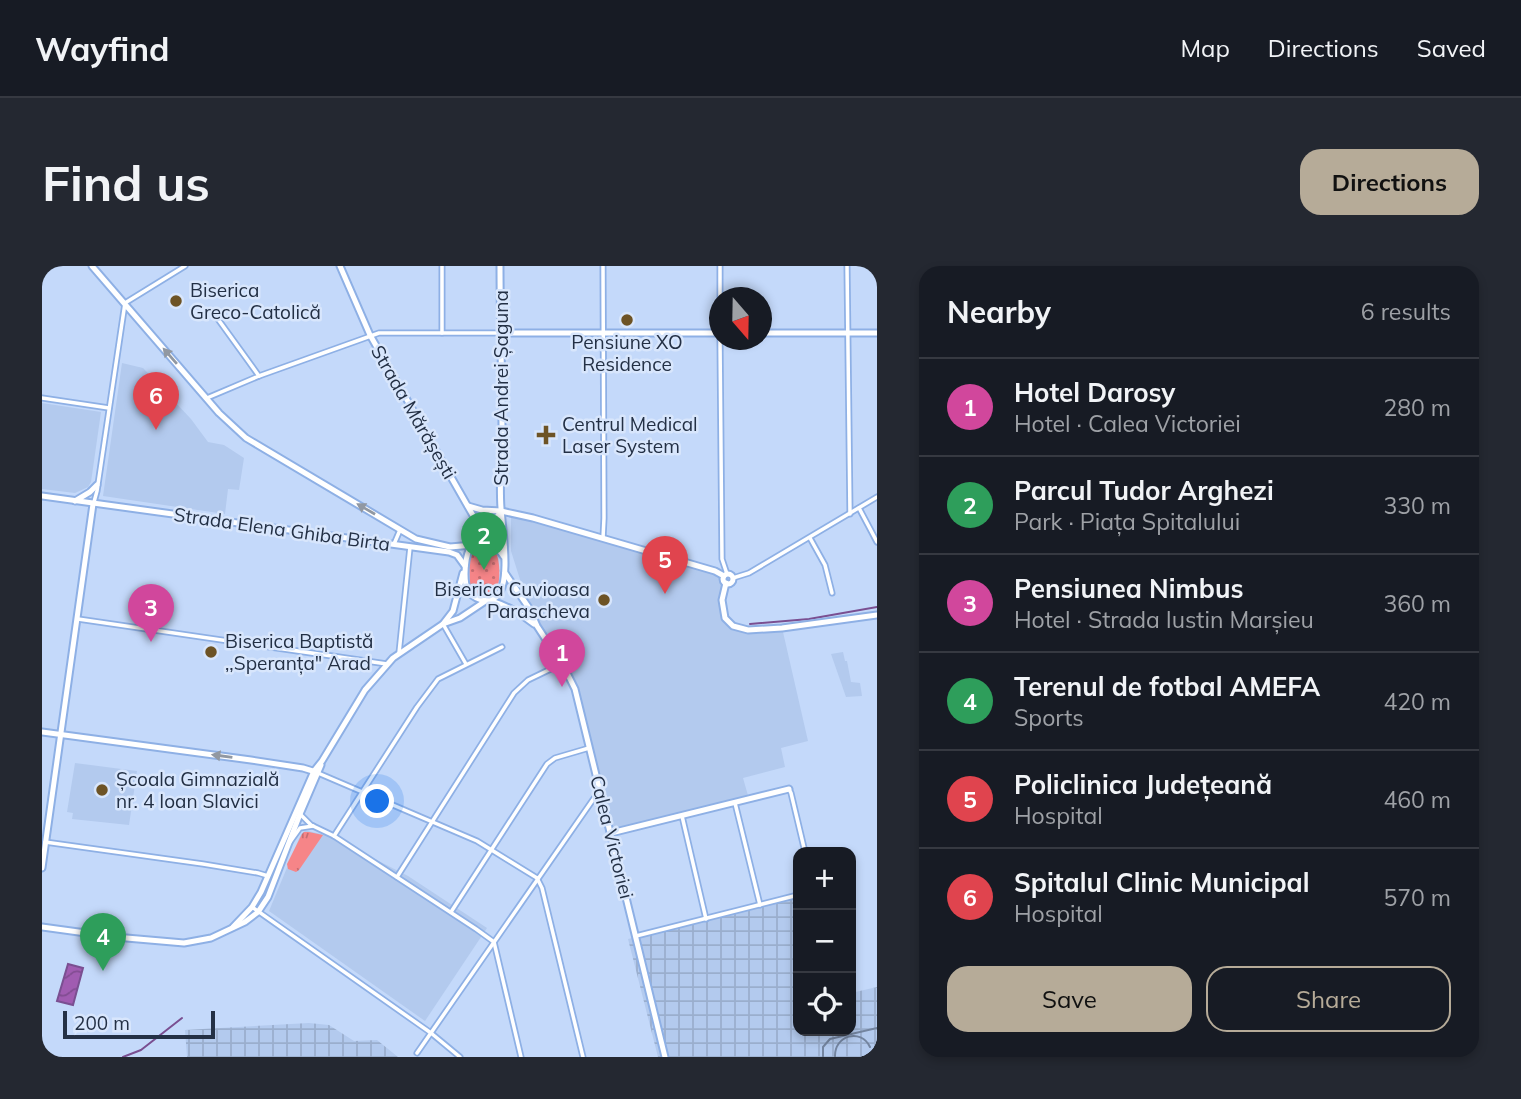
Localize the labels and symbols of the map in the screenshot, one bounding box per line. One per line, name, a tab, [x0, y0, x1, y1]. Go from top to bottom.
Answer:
place label: Biserica Greco-Catolică	[190, 278, 321, 324]
north arrow	[709, 287, 772, 350]
street label: Strada Andrei Șaguna	[489, 290, 514, 486]
marker: Biserica Greco-Catolică	[168, 293, 184, 309]
marker: Pensiune XO Residence	[619, 312, 635, 328]
place label: Pensiune XO Residence	[571, 330, 683, 376]
street label: Strada Mărășești	[365, 341, 462, 484]
one-way arrow	[163, 347, 178, 364]
pin: 6	[133, 372, 179, 430]
place label: Centrul Medical Laser System	[562, 412, 698, 458]
marker: Centrul Medical Laser System	[536, 425, 556, 445]
street label: Strada Elena Ghiba Birta	[172, 502, 392, 556]
one-way arrow	[357, 503, 376, 515]
pin: 2	[461, 512, 507, 570]
pin: 5	[642, 536, 688, 594]
place label: Biserica Cuvioasa Parascheva	[434, 577, 590, 623]
pin: 3	[128, 584, 174, 642]
marker: Biserica Cuvioasa Parascheva	[596, 592, 612, 608]
place label: Biserica Baptistă ,,Speranța" Arad	[225, 629, 373, 676]
pin: 1	[539, 629, 585, 687]
marker: Biserica Baptistă ,,Speranța" Arad	[203, 644, 219, 660]
one-way arrow	[211, 750, 233, 761]
place label: Școala Gimnazială nr. 4 Ioan Slavici	[116, 767, 280, 813]
street label: Calea Victoriei	[585, 773, 639, 901]
marker: Școala Gimnazială nr. 4 Ioan Slavici	[94, 782, 110, 798]
your location	[360, 784, 394, 818]
pin: 4	[80, 913, 126, 971]
scale bar	[63, 1008, 215, 1040]

